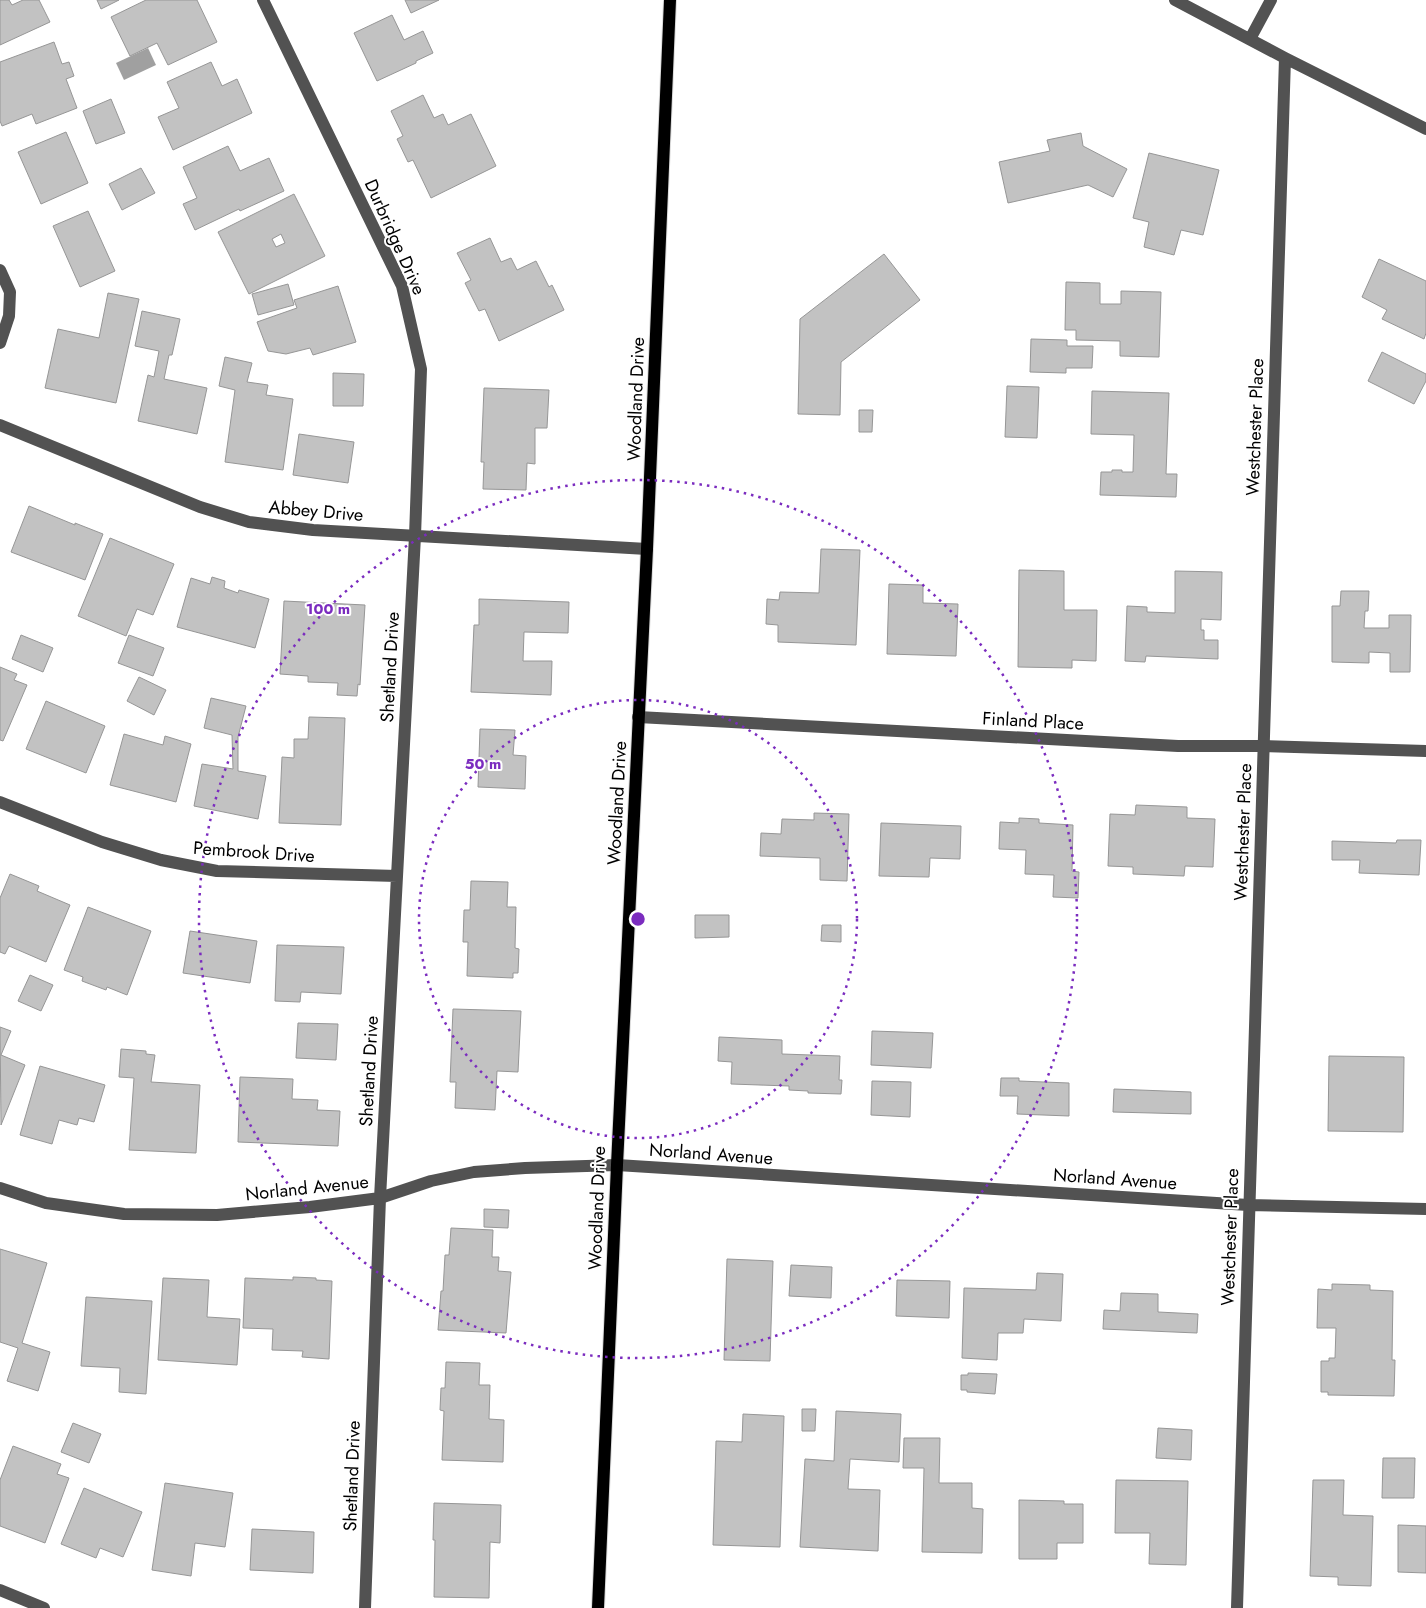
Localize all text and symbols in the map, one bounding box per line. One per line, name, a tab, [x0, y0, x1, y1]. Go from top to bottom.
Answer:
street label: Durbridge Drive	[358, 175, 432, 299]
street label: Woodland Drive	[621, 336, 651, 462]
street label: Westchester Place	[1240, 358, 1270, 496]
street label: Abbey Drive	[268, 494, 364, 528]
text: 100 m	[306, 598, 350, 620]
street label: Shetland Drive	[374, 611, 406, 723]
street label: Finland Place	[982, 705, 1084, 737]
street label: Woodland Drive	[601, 740, 633, 866]
text: 50 m	[465, 753, 501, 775]
street label: Westchester Place	[1228, 763, 1258, 901]
street label: Pembrook Drive	[192, 835, 316, 869]
centre of rings	[629, 910, 647, 928]
street label: Shetland Drive	[353, 1015, 385, 1127]
street label: Norland Avenue	[648, 1137, 774, 1171]
street label: Woodland Drive	[582, 1145, 612, 1271]
street label: Norland Avenue	[1052, 1162, 1178, 1196]
street label: Westchester Place	[1215, 1168, 1245, 1306]
street label: Norland Avenue	[244, 1169, 370, 1207]
street label: Shetland Drive	[337, 1420, 367, 1532]

